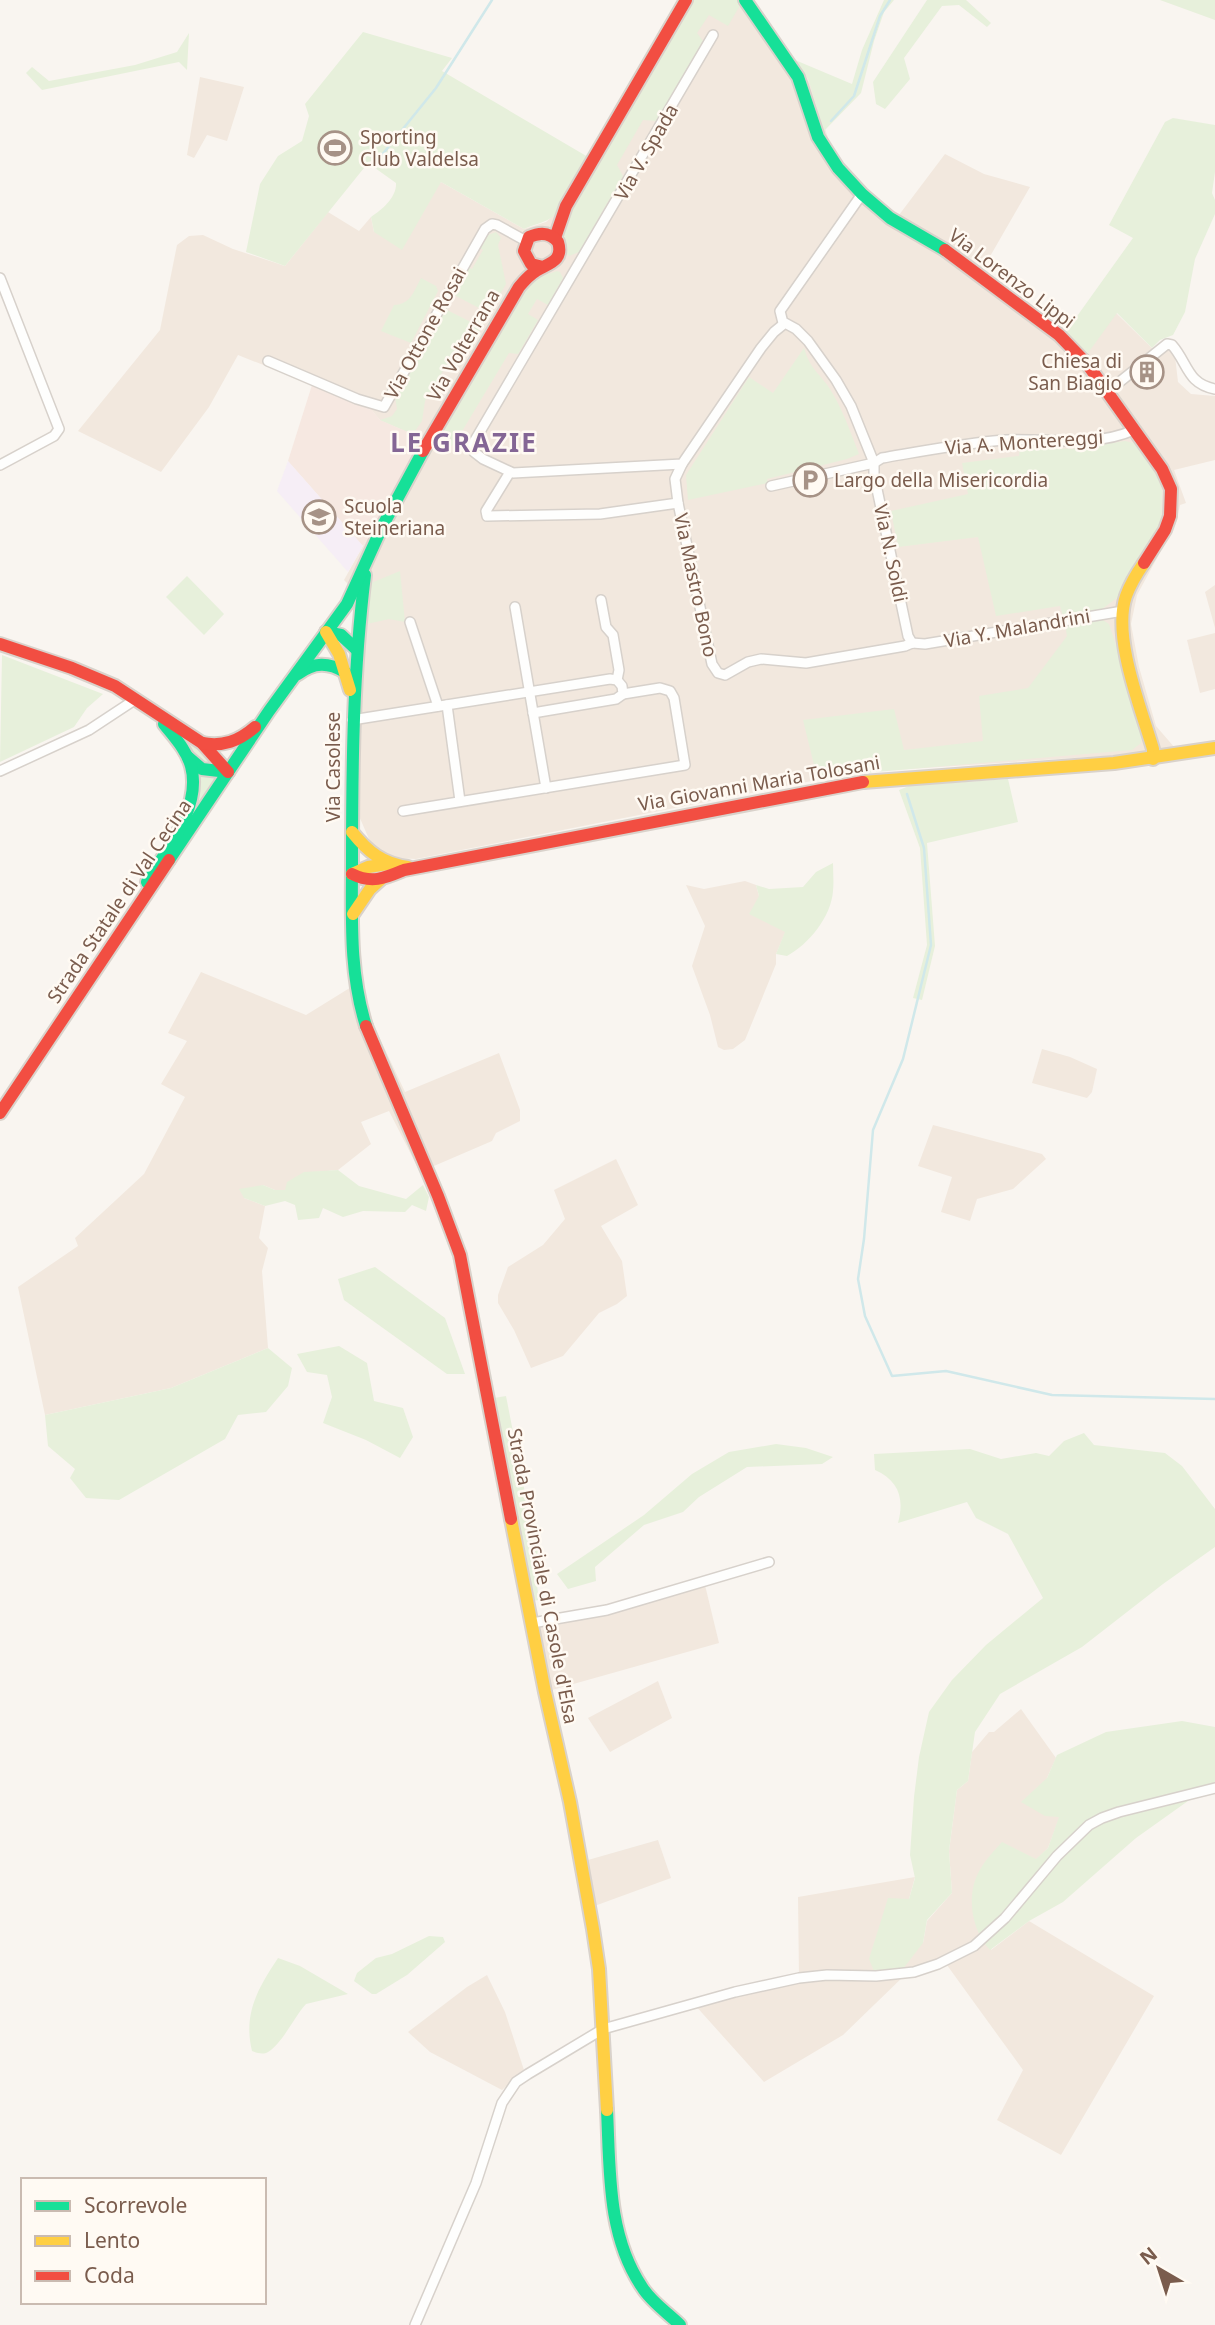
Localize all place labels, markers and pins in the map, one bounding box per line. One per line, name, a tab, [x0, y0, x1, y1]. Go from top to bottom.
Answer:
place label: Sporting Club Valdelsa	[360, 124, 479, 172]
sports icon: Sporting Club Valdelsa	[316, 129, 354, 167]
place label: Chiesa di San Biagio	[1028, 348, 1122, 396]
building icon: Chiesa di San Biagio	[1128, 353, 1166, 391]
parking icon: Largo della Misericordia	[791, 461, 829, 499]
place label: Largo della Misericordia	[834, 467, 1048, 493]
place label: Scuola Steineriana	[344, 493, 445, 541]
school or university icon: Scuola Steineriana	[300, 498, 338, 536]

